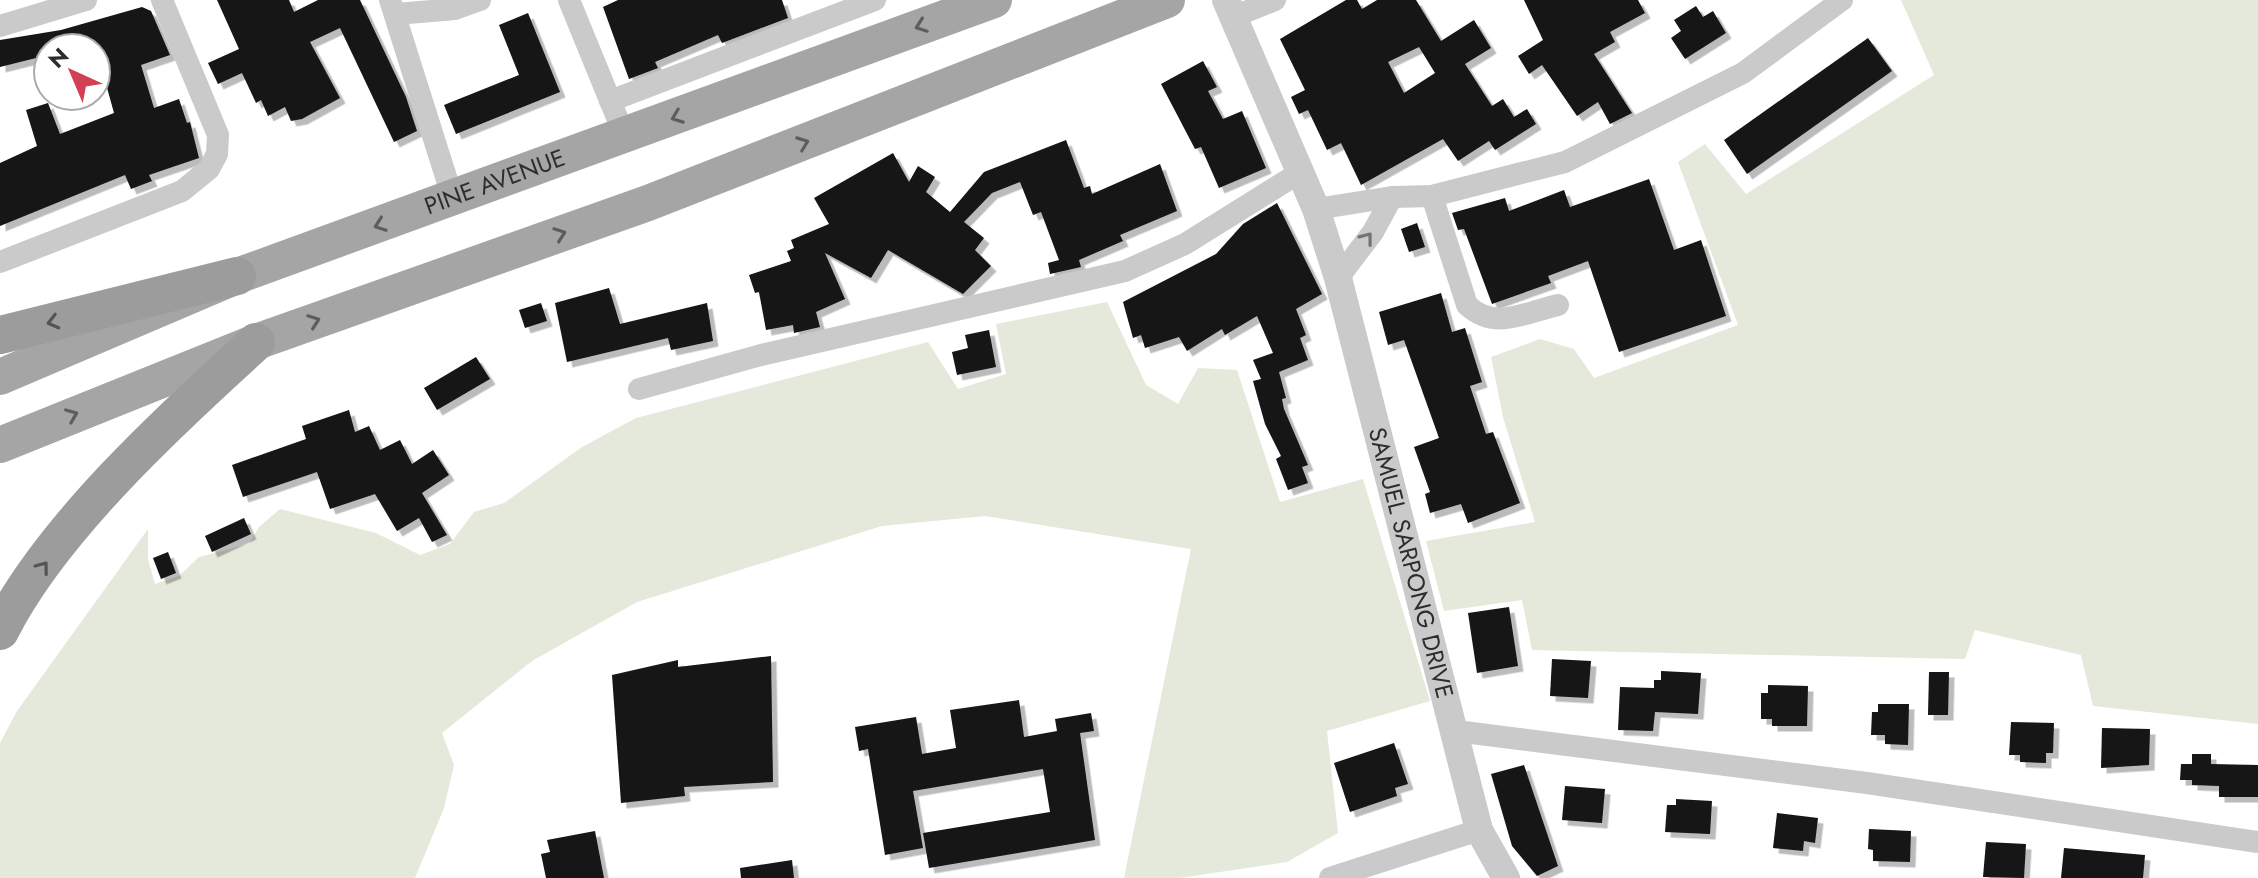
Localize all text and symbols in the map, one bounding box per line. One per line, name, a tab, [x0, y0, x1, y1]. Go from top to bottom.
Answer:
one-way arrow	[915, 17, 929, 33]
north arrow	[32, 32, 112, 112]
text: N	[41, 40, 76, 75]
one-way arrow	[671, 107, 685, 124]
one-way arrow	[795, 136, 809, 153]
street label: PINE AVENUE	[419, 140, 570, 223]
one-way arrow	[374, 215, 388, 232]
one-way arrow	[552, 227, 566, 244]
one-way arrow	[1357, 232, 1371, 247]
one-way arrow	[46, 312, 60, 329]
one-way arrow	[307, 314, 321, 331]
one-way arrow	[64, 409, 78, 425]
street label: SAMUEL SARPONG DRIVE	[1360, 424, 1463, 702]
one-way arrow	[34, 561, 48, 575]

